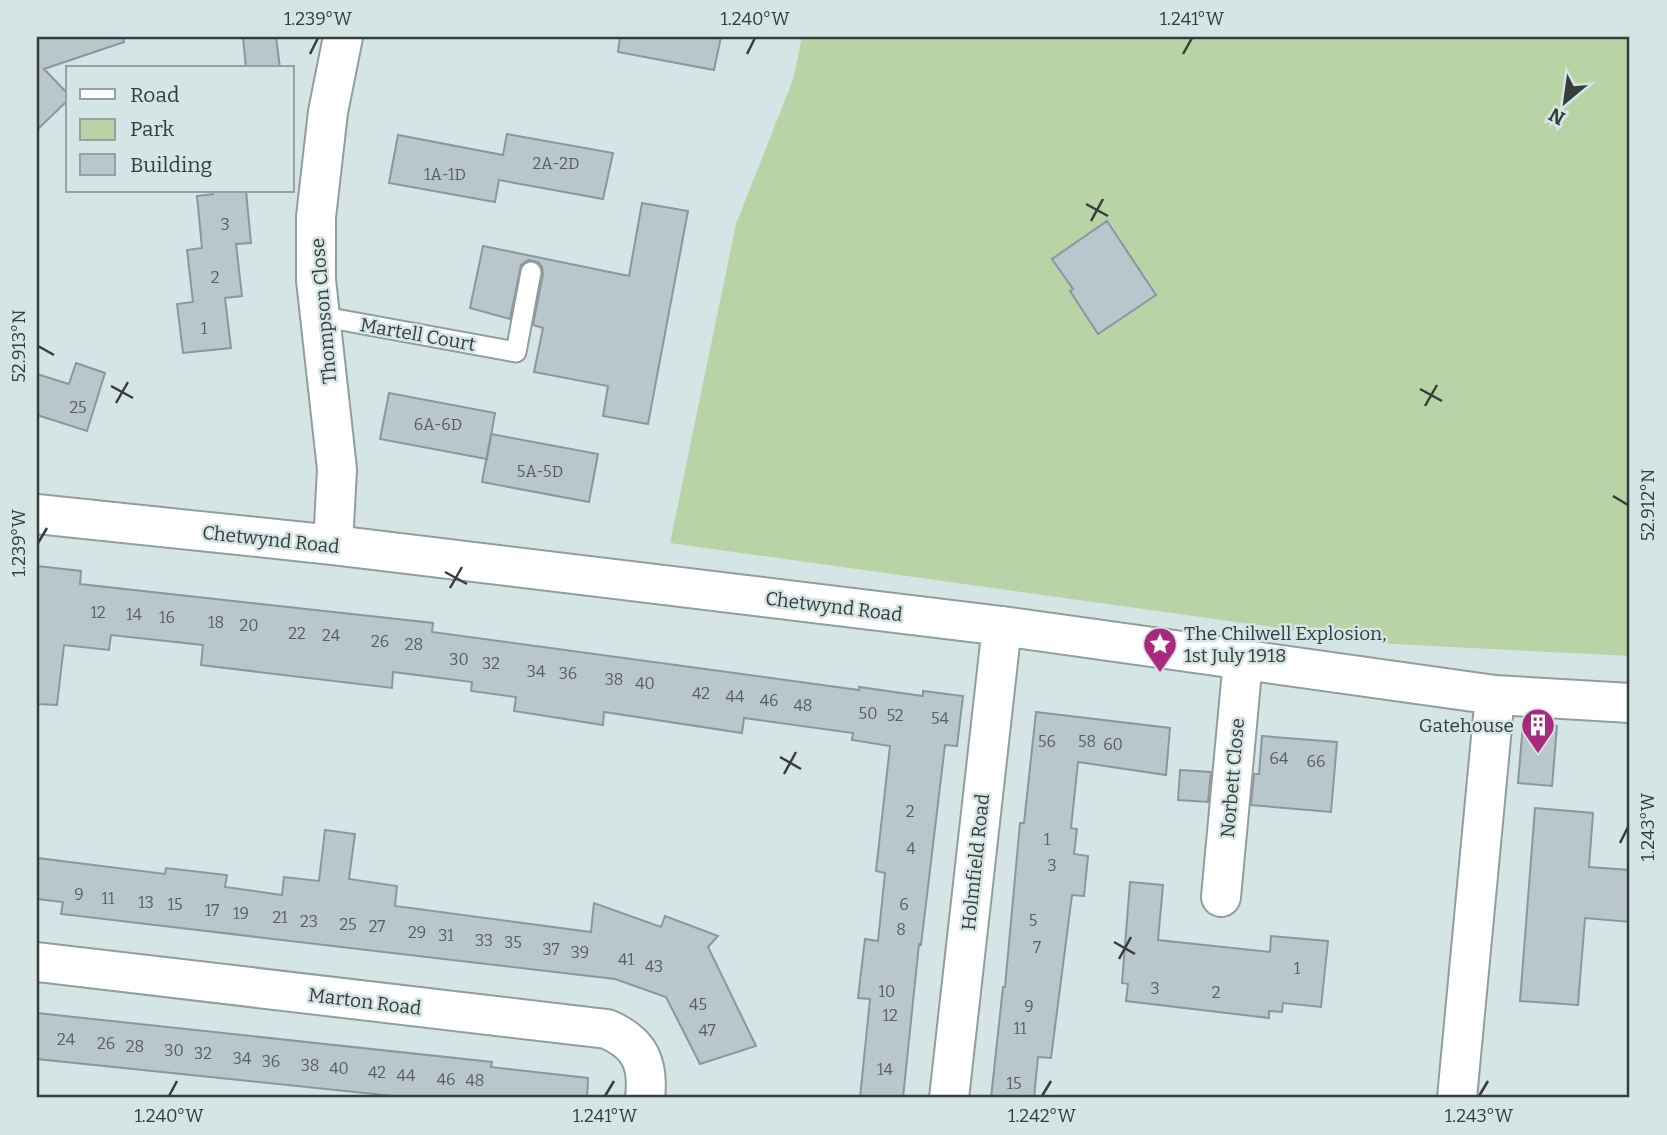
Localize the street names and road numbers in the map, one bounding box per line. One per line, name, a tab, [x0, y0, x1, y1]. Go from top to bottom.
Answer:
street label: Thompson Close	[306, 237, 341, 385]
street label: Martell Court	[358, 313, 478, 356]
street label: Chetwynd Road	[201, 521, 341, 558]
street label: Chetwynd Road	[764, 587, 904, 626]
street label: Norbett Close	[1216, 717, 1249, 839]
street label: Holmfield Road	[957, 793, 994, 932]
street label: Marton Road	[307, 983, 423, 1020]

